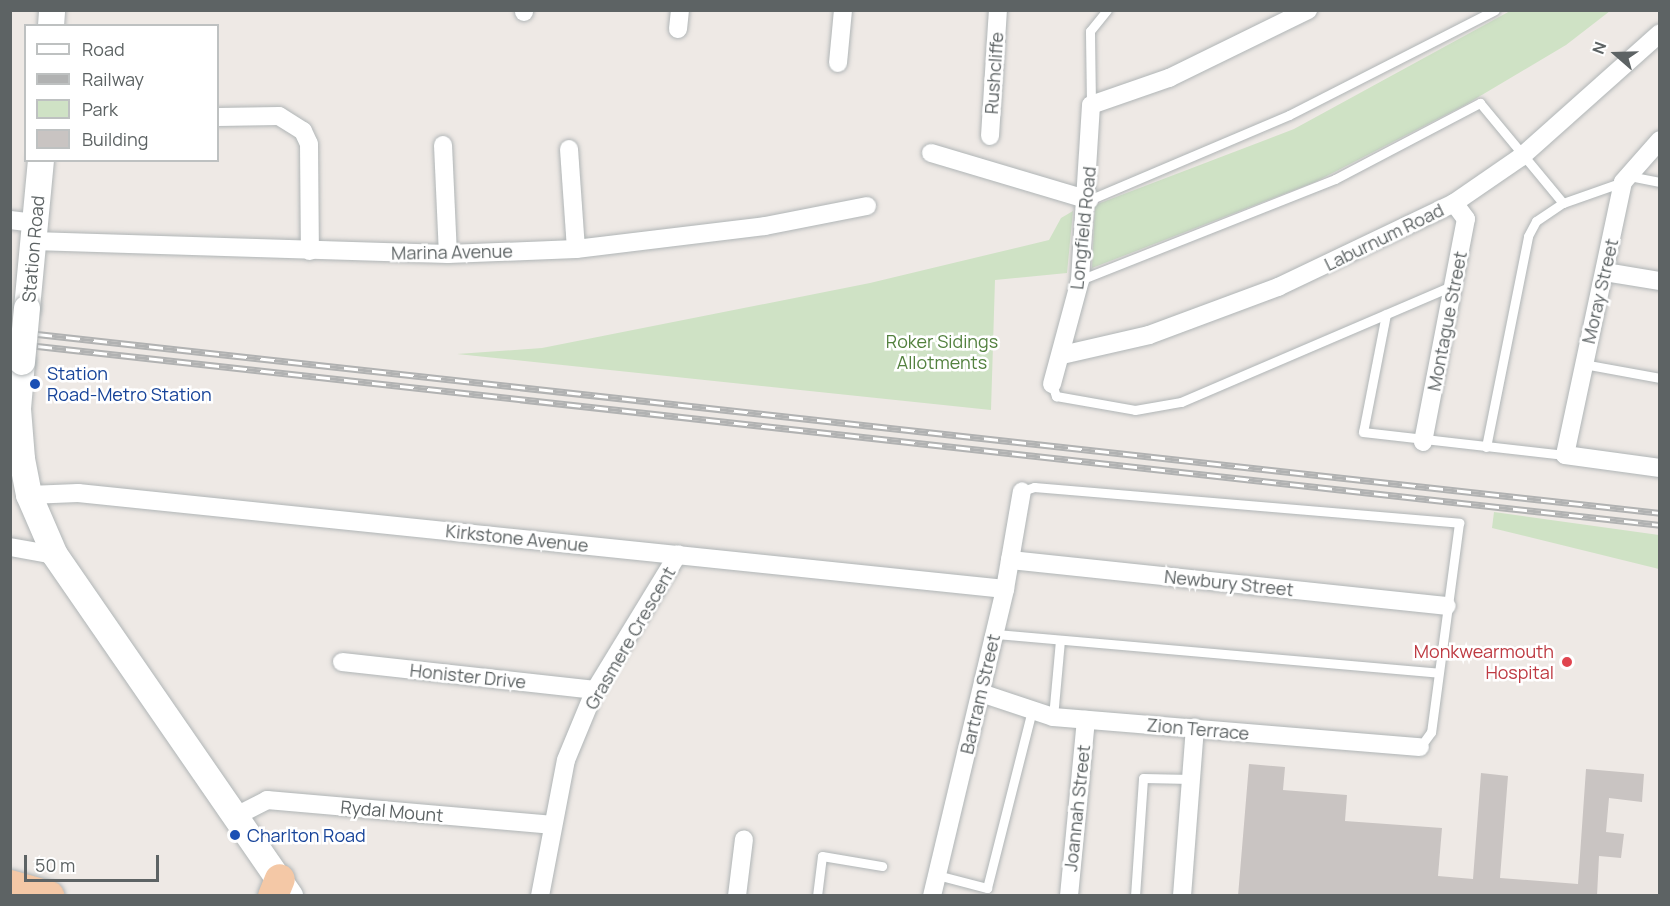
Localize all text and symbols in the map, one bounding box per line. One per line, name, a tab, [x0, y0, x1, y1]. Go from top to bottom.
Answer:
legend	[24, 24, 219, 162]
north arrow	[1586, 24, 1646, 84]
street label: Rushcliffe	[980, 31, 1008, 115]
text: Road	[82, 37, 125, 61]
text: N	[1587, 39, 1611, 57]
text: Railway	[82, 67, 144, 91]
text: Park	[82, 97, 118, 121]
text: Building	[82, 127, 148, 151]
street label: Longfield Road	[1066, 165, 1100, 291]
street label: Station Road	[18, 195, 48, 303]
street label: Laburnum Road	[1321, 199, 1447, 275]
street label: Moray Street	[1577, 236, 1623, 346]
street label: Marina Avenue	[391, 240, 513, 264]
street label: Montague Street	[1423, 249, 1471, 393]
park label: Roker Sidings Allotments	[886, 331, 998, 374]
place label: Station Road-Metro Station	[47, 363, 212, 406]
marker: Station Road-Metro Station	[28, 377, 42, 391]
street label: Kirkstone Avenue	[445, 520, 589, 556]
street label: Grasmere Crescent	[580, 563, 680, 713]
street label: Newbury Street	[1163, 565, 1295, 601]
street label: Bartram Street	[956, 632, 1004, 756]
place label: Monkwearmouth Hospital	[1414, 641, 1554, 684]
marker: Monkwearmouth Hospital	[1558, 653, 1576, 671]
street label: Honister Drive	[409, 659, 527, 693]
street label: Zion Terrace	[1146, 714, 1250, 744]
street label: Joannah Street	[1060, 743, 1094, 873]
street label: Rydal Mount	[340, 796, 444, 826]
place label: Charlton Road	[247, 824, 366, 846]
marker: Charlton Road	[228, 828, 242, 842]
scale bar	[27, 843, 162, 881]
text: 50 m	[35, 853, 75, 877]

